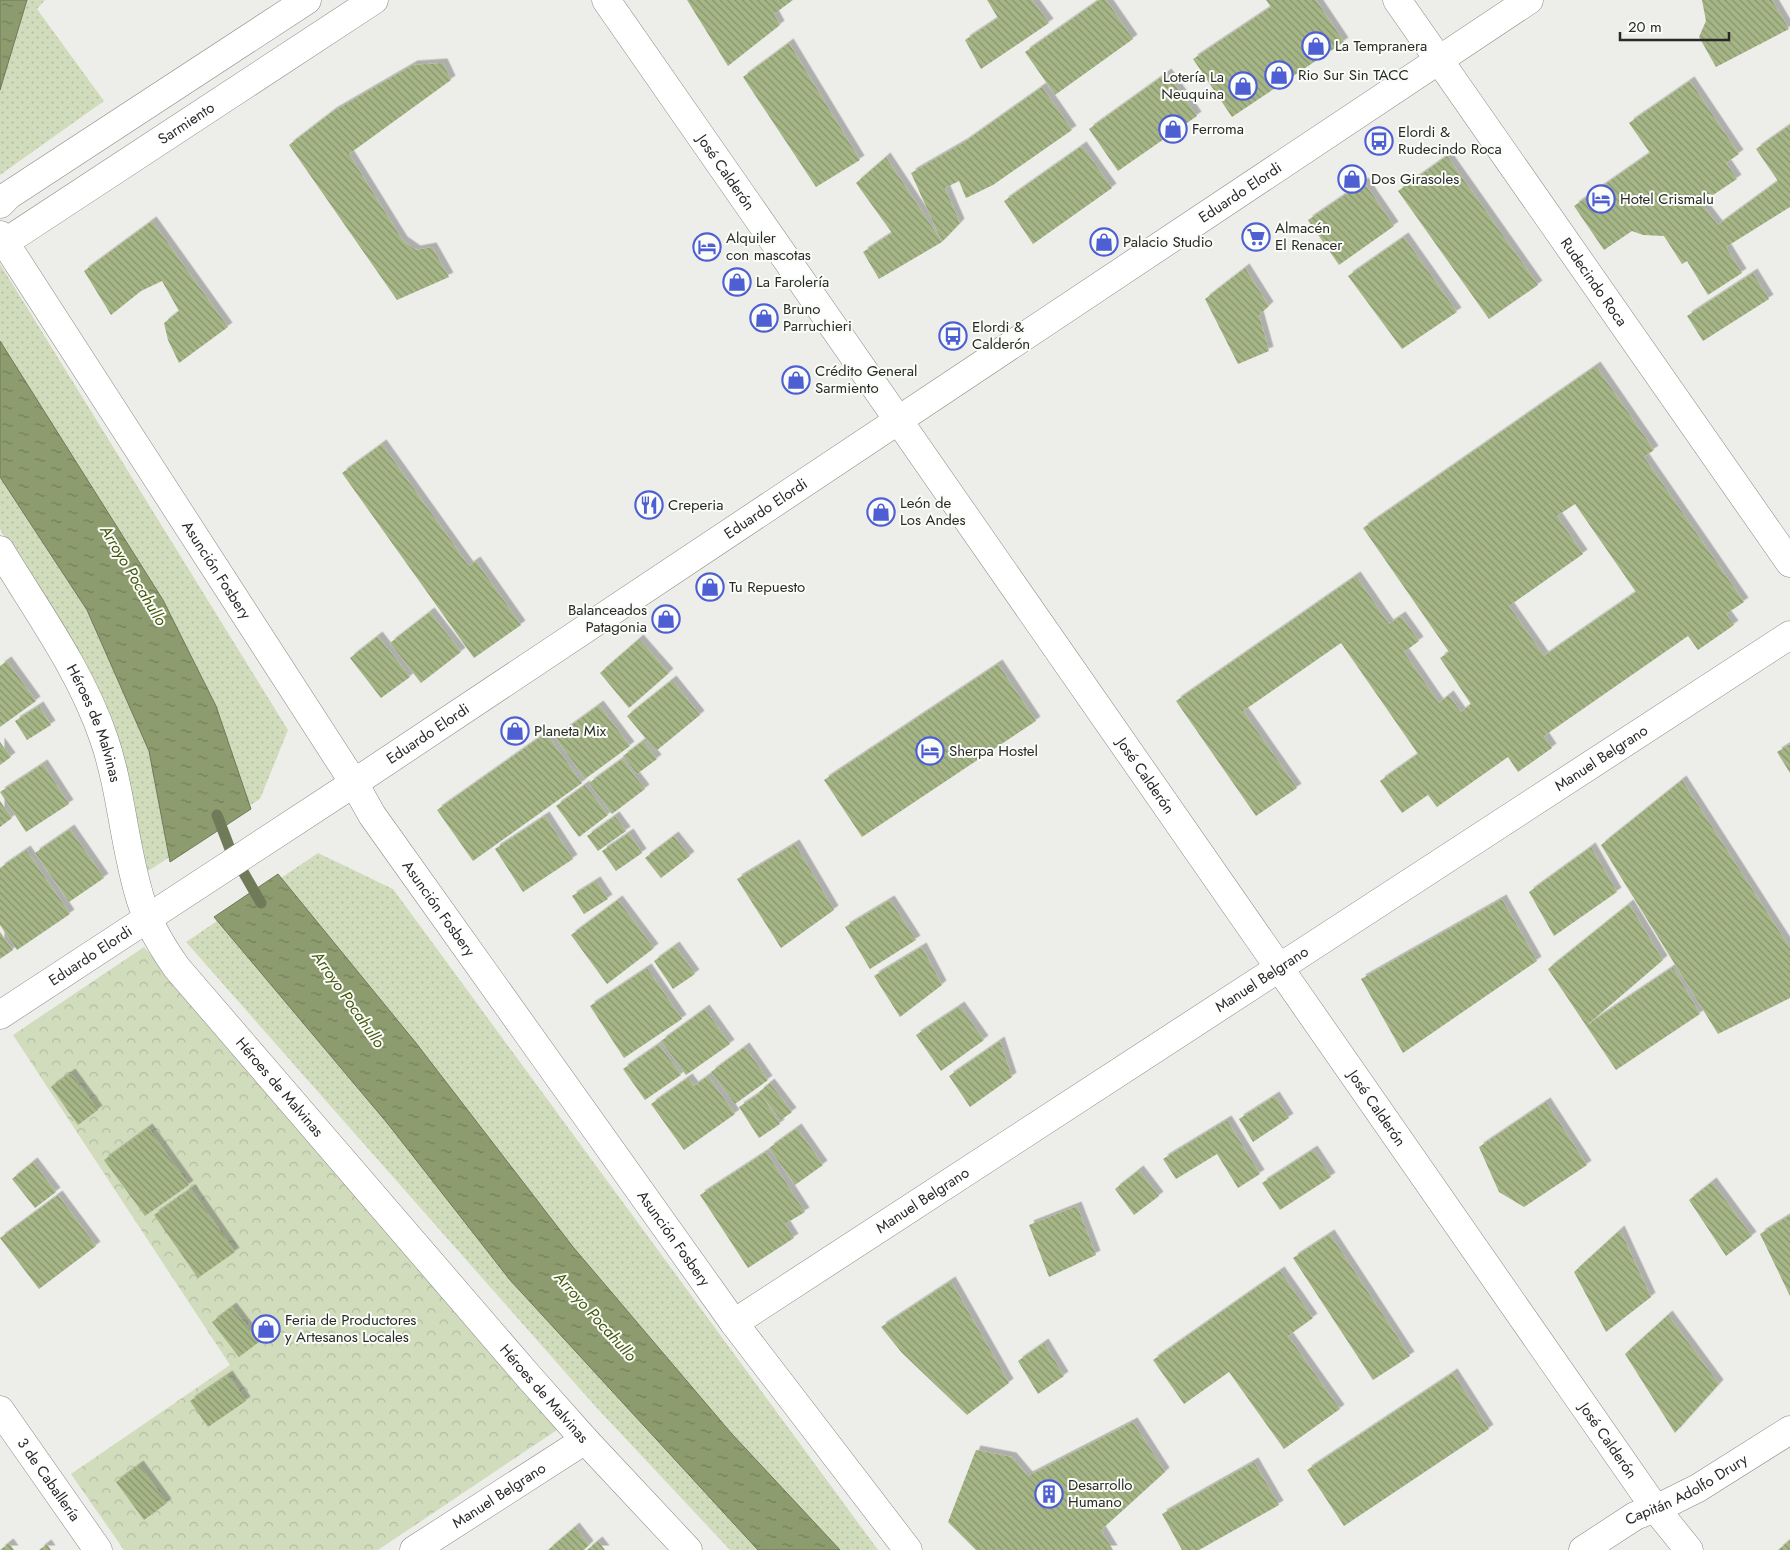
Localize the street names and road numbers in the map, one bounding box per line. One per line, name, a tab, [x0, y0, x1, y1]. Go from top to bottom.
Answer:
street label: Sarmiento	[154, 97, 219, 150]
street label: José Calderón	[691, 128, 760, 215]
street label: Eduardo Elordi	[1194, 157, 1286, 228]
street label: Rudecindo Roca	[1555, 233, 1633, 331]
street label: Eduardo Elordi	[720, 473, 812, 544]
street label: Asunción Fosbery	[177, 517, 257, 624]
street label: Héroes de Malvinas	[61, 660, 126, 784]
street label: Eduardo Elordi	[382, 698, 474, 770]
street label: Manuel Belgrano	[1550, 719, 1652, 797]
street label: José Calderón	[1110, 732, 1180, 818]
street label: Asunción Fosbery	[397, 856, 481, 961]
street label: Eduardo Elordi	[44, 920, 136, 991]
street label: Manuel Belgrano	[1211, 941, 1313, 1018]
street label: Héroes de Malvinas	[230, 1032, 329, 1142]
street label: José Calderón	[1342, 1064, 1411, 1151]
street label: Manuel Belgrano	[871, 1162, 974, 1239]
street label: Asunción Fosbery	[632, 1186, 716, 1291]
street label: Héroes de Malvinas	[495, 1339, 594, 1448]
street label: José Calderón	[1573, 1397, 1642, 1483]
street label: 3 de Caballería	[12, 1433, 86, 1526]
street label: Capitán Adolfo Drury	[1621, 1448, 1752, 1531]
street label: Manuel Belgrano	[448, 1457, 550, 1534]

